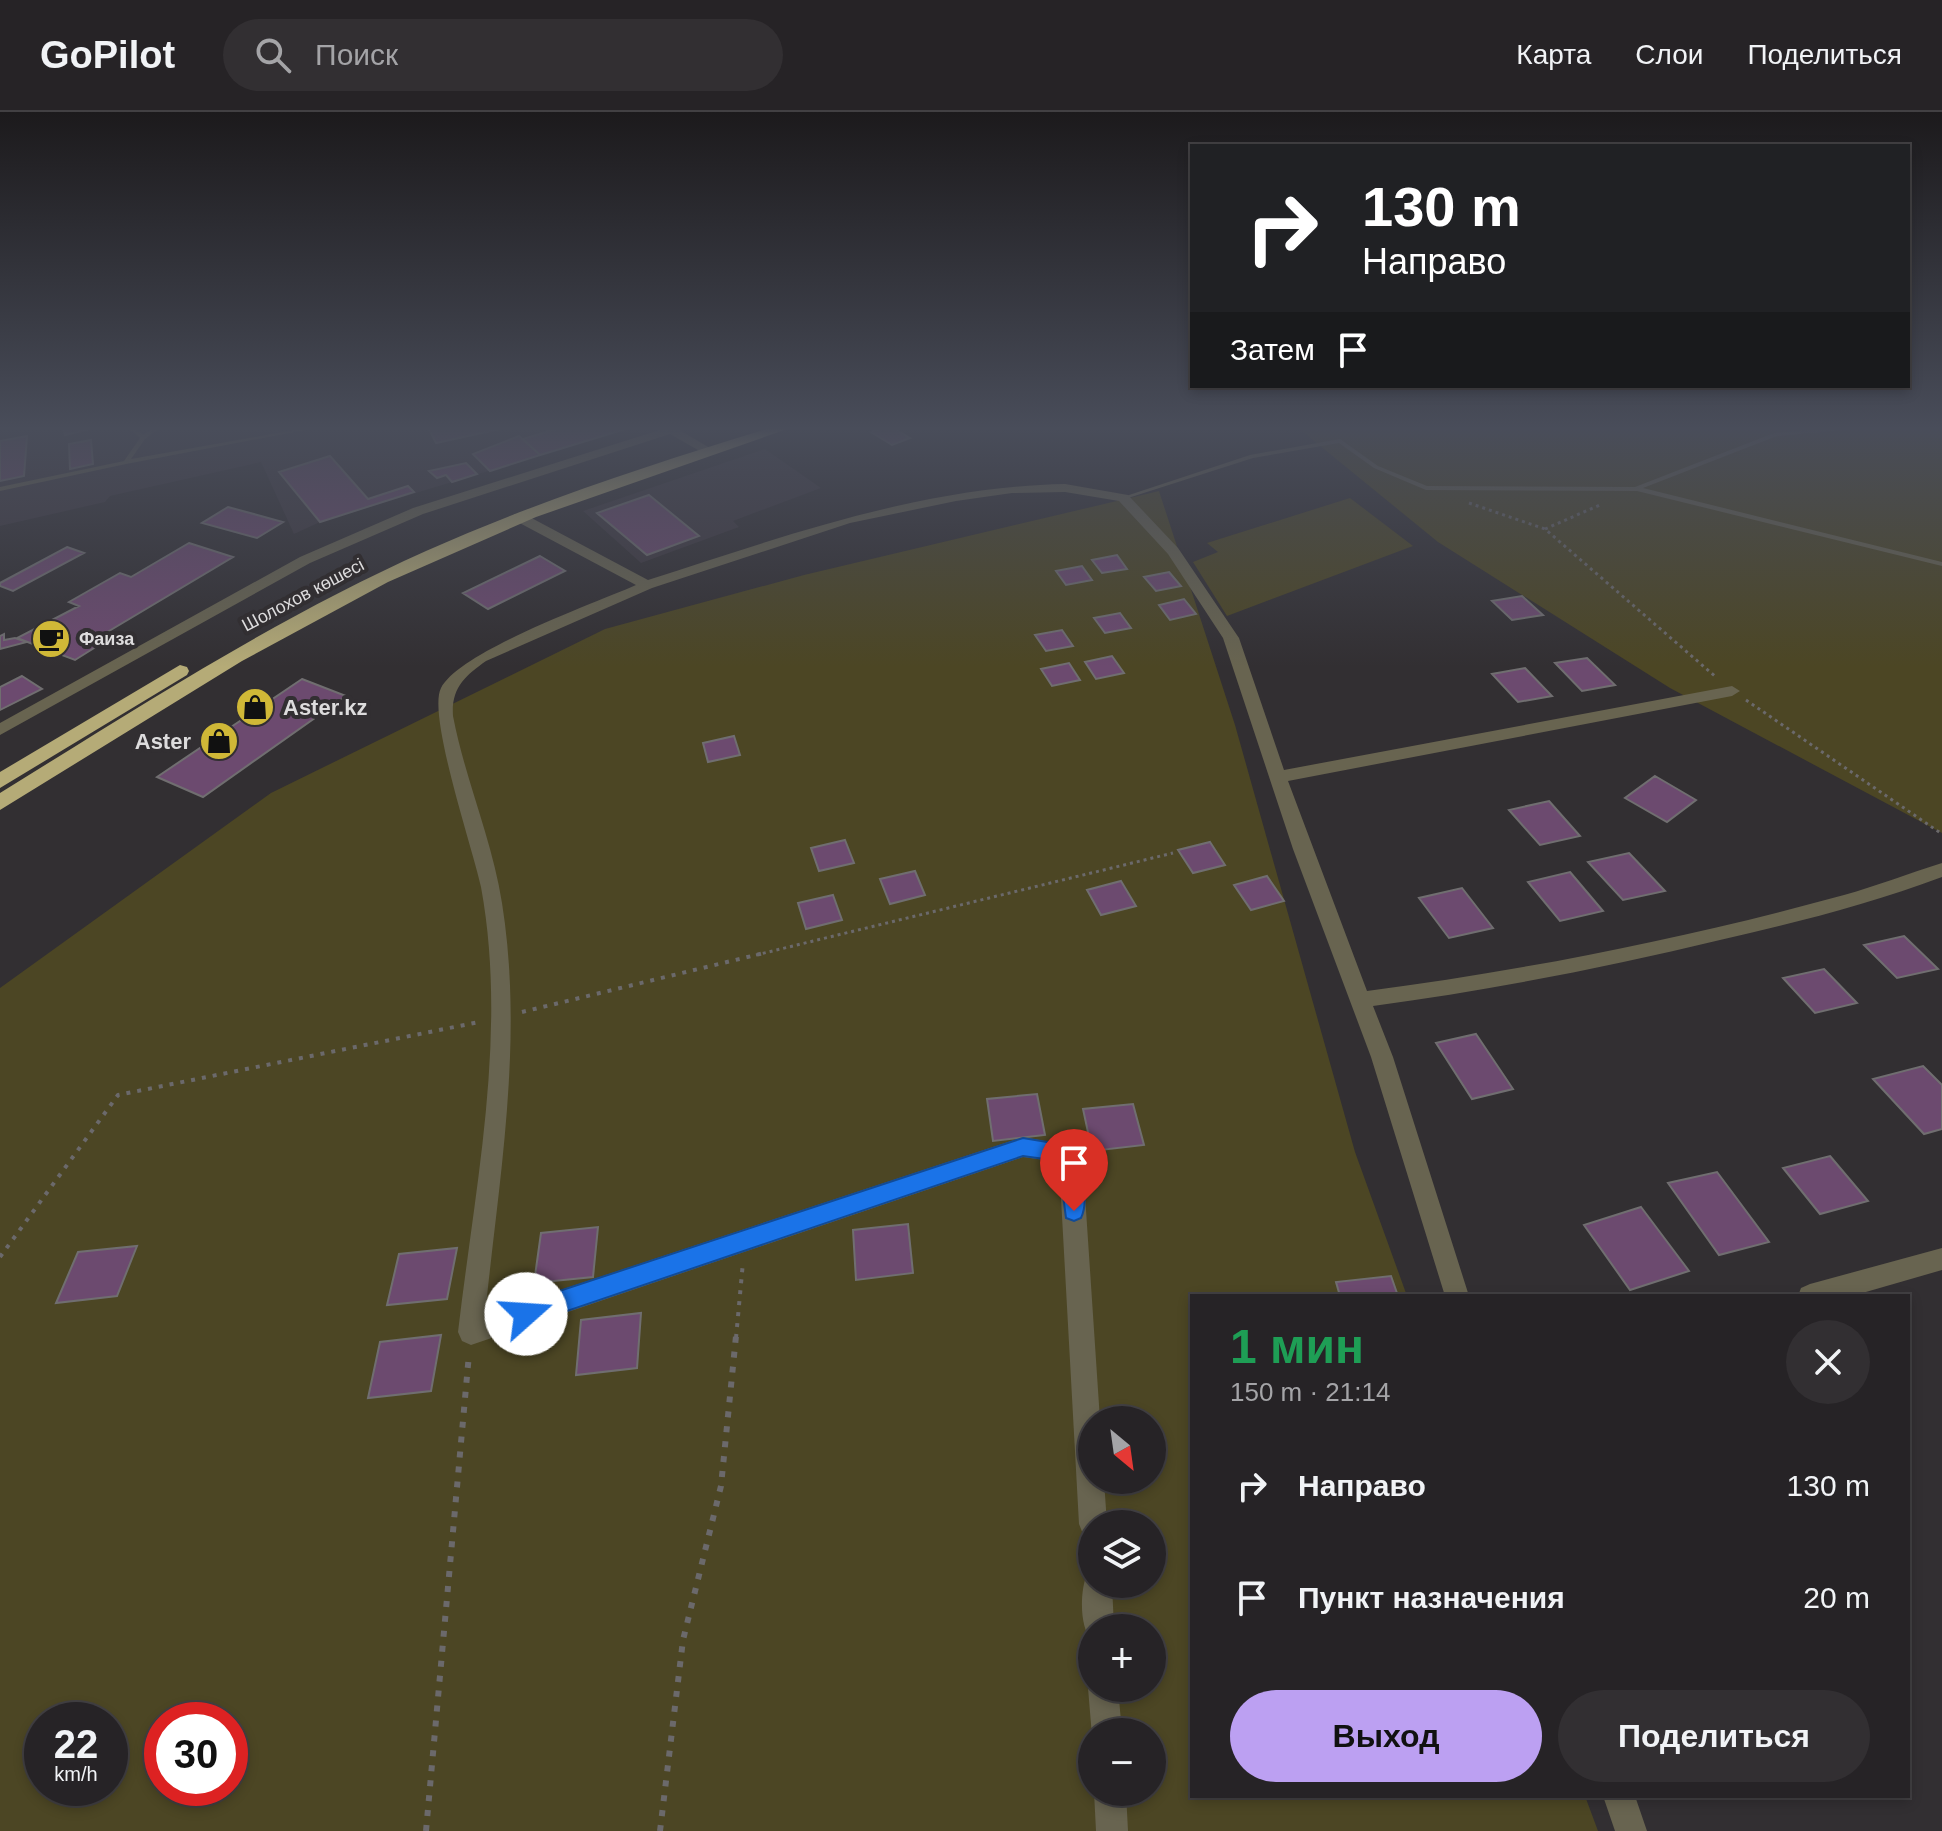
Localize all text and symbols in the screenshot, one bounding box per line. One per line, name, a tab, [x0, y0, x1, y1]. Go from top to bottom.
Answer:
search box	[223, 19, 783, 91]
icon: search	[251, 33, 295, 77]
text: GoPilot	[40, 34, 175, 76]
text: Поиск	[315, 38, 398, 71]
text: Карта	[1516, 39, 1591, 70]
text: Слои	[1635, 39, 1703, 70]
text: Поделиться	[1747, 39, 1902, 70]
text: 130 m	[1362, 175, 1521, 238]
icon: right	[1230, 176, 1334, 280]
text: Направо	[1362, 241, 1506, 282]
icon: arrive	[1331, 328, 1375, 372]
text: Затем	[1230, 333, 1315, 366]
street label: Шолохов көшесі	[239, 554, 367, 636]
cafe icon: Фаиза	[30, 618, 72, 660]
place label: Фаиза	[79, 629, 135, 649]
shop icon: Aster.kz	[234, 686, 276, 728]
place label: Aster.kz	[283, 695, 367, 720]
shop icon: Aster	[198, 720, 240, 762]
place label: Aster	[135, 729, 191, 754]
pin	[1040, 1129, 1108, 1211]
icon: arrive	[1052, 1141, 1096, 1185]
position arrow	[484, 1272, 568, 1356]
text: 1 мин	[1230, 1320, 1364, 1373]
button: close	[1786, 1320, 1870, 1404]
text: 150 m · 21:14	[1230, 1377, 1390, 1407]
north arrow	[1078, 1406, 1166, 1494]
map controls	[1078, 1406, 1166, 1806]
icon: right	[1230, 1464, 1274, 1508]
text: Направо	[1298, 1469, 1426, 1502]
text: 130 m	[1787, 1469, 1870, 1502]
button: layers	[1078, 1510, 1166, 1598]
icon: arrive	[1230, 1576, 1274, 1620]
text: Пункт назначения	[1298, 1581, 1565, 1614]
text: 20 m	[1803, 1581, 1870, 1614]
button: +	[1078, 1614, 1166, 1702]
button: Выход	[1230, 1690, 1542, 1782]
button: Поделиться	[1558, 1690, 1870, 1782]
speed limit sign: 30	[144, 1702, 248, 1806]
button: −	[1078, 1718, 1166, 1806]
text: 22	[54, 1722, 98, 1766]
text: km/h	[54, 1763, 98, 1785]

